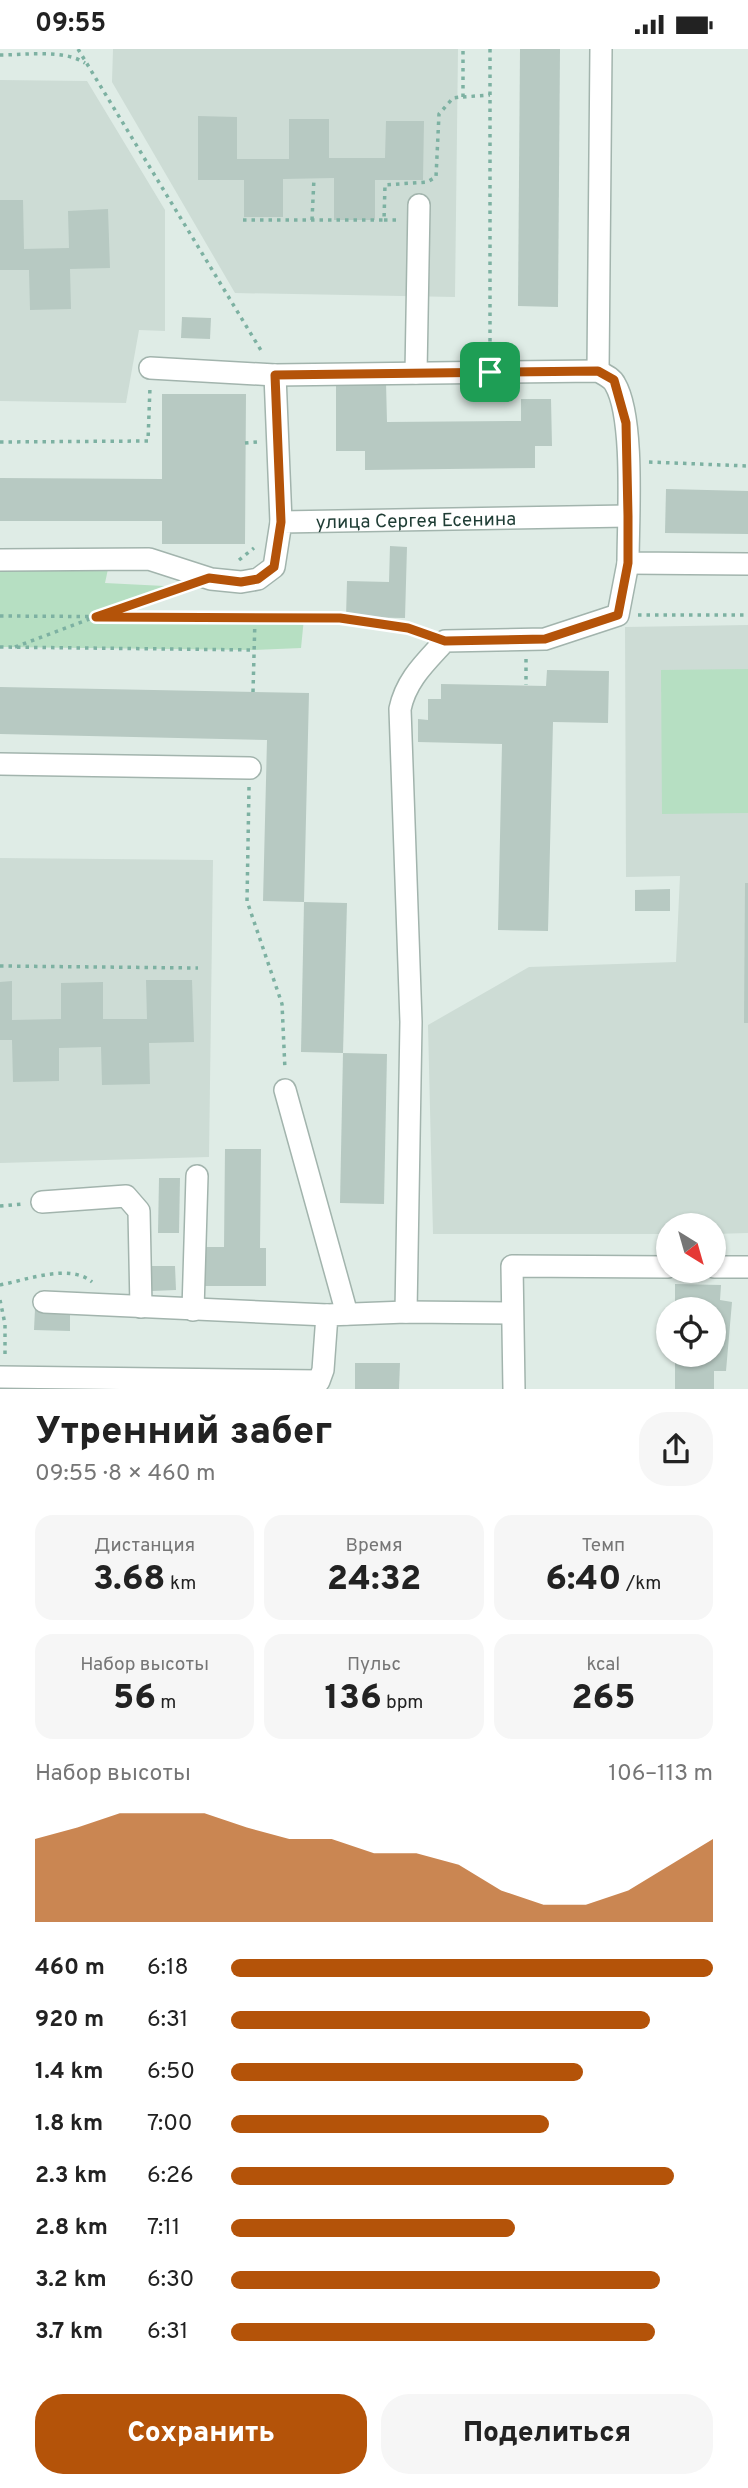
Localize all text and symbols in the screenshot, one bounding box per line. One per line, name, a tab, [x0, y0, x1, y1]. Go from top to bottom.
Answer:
text: 09:55	[35, 8, 106, 41]
pin	[460, 342, 520, 402]
icon: arrive	[471, 353, 509, 391]
street label: улица Сергея Есенина	[315, 508, 516, 535]
north arrow	[656, 1213, 726, 1283]
map controls	[656, 1213, 726, 1367]
button: locate	[656, 1297, 726, 1367]
text: Утренний забег	[35, 1409, 332, 1458]
button: share	[639, 1412, 713, 1486]
text: 09:55 · 8 × 460 m	[35, 1460, 215, 1489]
text: Дистанция	[94, 1534, 195, 1558]
text: Время	[345, 1534, 403, 1558]
text: Темп	[581, 1534, 625, 1558]
text: 3.68	[93, 1558, 166, 1602]
text: 24:32	[327, 1558, 421, 1602]
text: 6:40	[545, 1558, 622, 1602]
text: km	[166, 1572, 196, 1596]
text: /km	[622, 1572, 661, 1596]
text: Набор высоты	[80, 1653, 209, 1677]
text: Пульс	[347, 1653, 401, 1677]
text: kcal	[586, 1653, 620, 1677]
text: 56	[113, 1677, 156, 1721]
text: 136	[325, 1677, 382, 1721]
text: 265	[571, 1677, 636, 1721]
text: m	[156, 1691, 176, 1715]
text: bpm	[382, 1691, 423, 1715]
text: Набор высоты	[35, 1760, 191, 1789]
text: 106–113 m	[608, 1760, 713, 1789]
text: 460 m	[35, 1954, 105, 1983]
text: 6:18	[147, 1954, 189, 1983]
text: 920 m	[35, 2006, 104, 2035]
text: 6:31	[147, 2006, 188, 2035]
text: 1.4 km	[35, 2058, 103, 2087]
text: 6:50	[147, 2058, 195, 2087]
text: 1.8 km	[35, 2110, 103, 2139]
text: 7:00	[147, 2110, 193, 2139]
text: 2.3 km	[35, 2162, 107, 2191]
text: 6:26	[147, 2162, 194, 2191]
text: 2.8 km	[35, 2214, 108, 2243]
text: 7:11	[147, 2214, 180, 2243]
text: 3.2 km	[35, 2266, 107, 2295]
text: 6:30	[147, 2266, 194, 2295]
text: 3.7 km	[35, 2318, 103, 2347]
text: 6:31	[147, 2318, 188, 2347]
button: Сохранить	[35, 2394, 367, 2474]
button: Поделиться	[381, 2394, 713, 2474]

